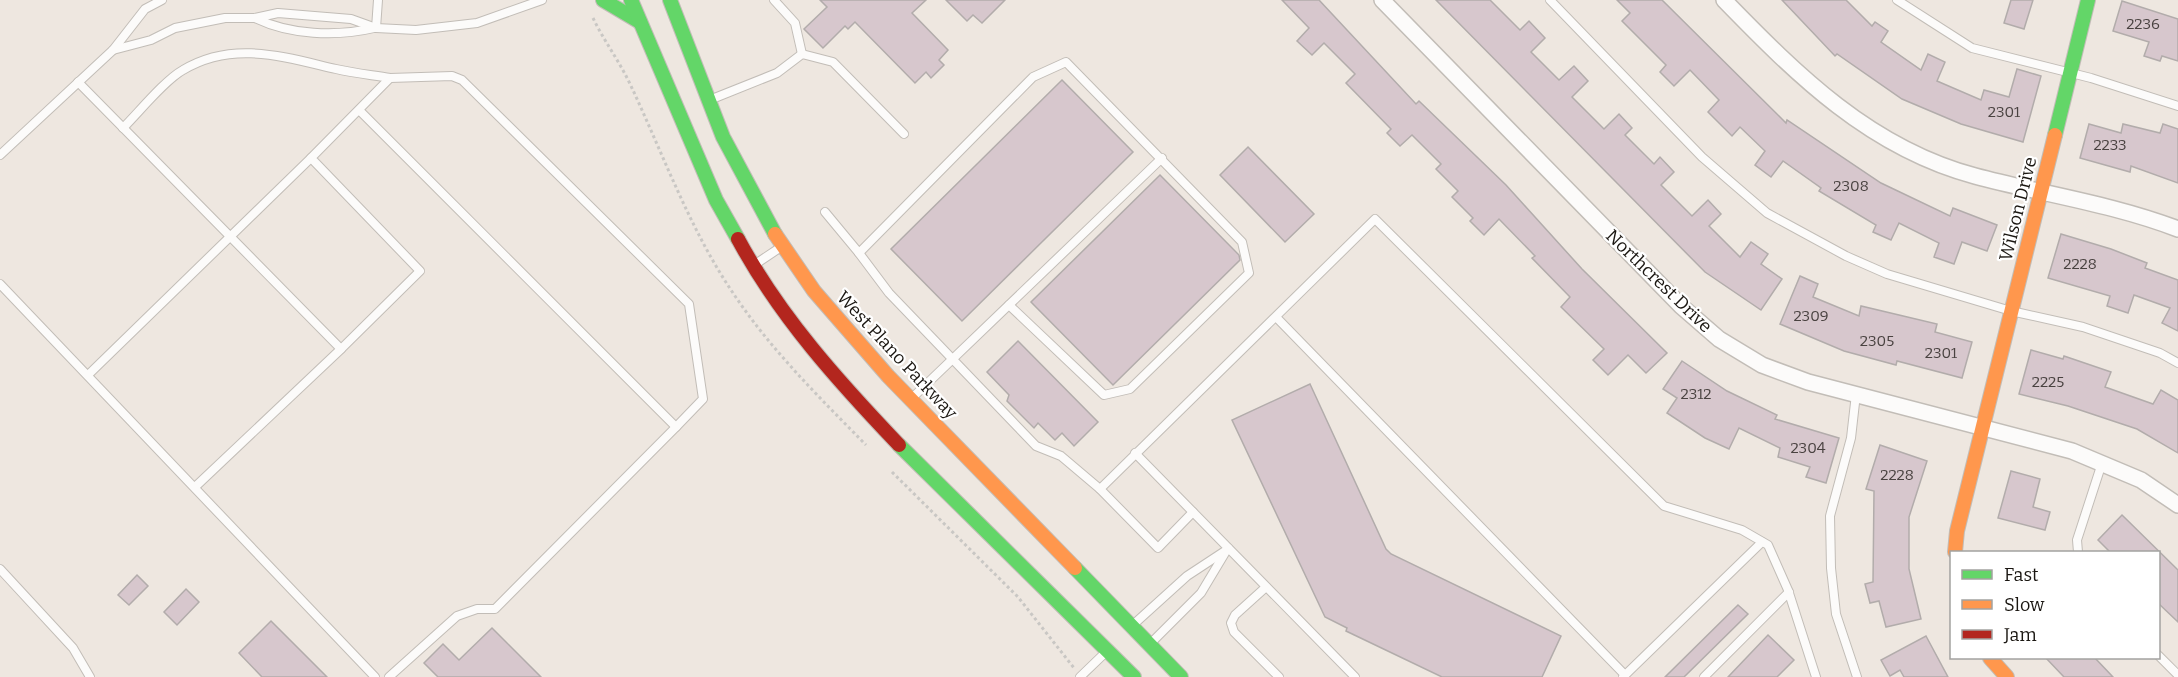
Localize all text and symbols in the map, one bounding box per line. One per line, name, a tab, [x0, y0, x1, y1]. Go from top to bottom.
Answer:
house number: 2236	[2126, 15, 2160, 33]
house number: 2301	[1988, 103, 2020, 121]
house number: 2233	[2093, 136, 2127, 154]
street label: Wilson Drive	[1994, 155, 2042, 263]
house number: 2308	[1833, 177, 1869, 195]
street label: Northcrest Drive	[1601, 225, 1717, 337]
house number: 2228	[2063, 255, 2097, 273]
street label: West Plano Parkway	[832, 286, 962, 424]
house number: 2309	[1793, 307, 1829, 325]
house number: 2305	[1860, 332, 1894, 350]
house number: 2301	[1925, 344, 1957, 362]
house number: 2225	[2032, 373, 2064, 391]
house number: 2312	[1681, 385, 1711, 403]
house number: 2304	[1790, 439, 1826, 457]
house number: 2228	[1880, 466, 1914, 484]
legend	[1950, 551, 2160, 659]
text: Fast	[2004, 564, 2039, 586]
text: Slow	[2004, 594, 2045, 616]
text: Jam	[2003, 624, 2037, 646]

